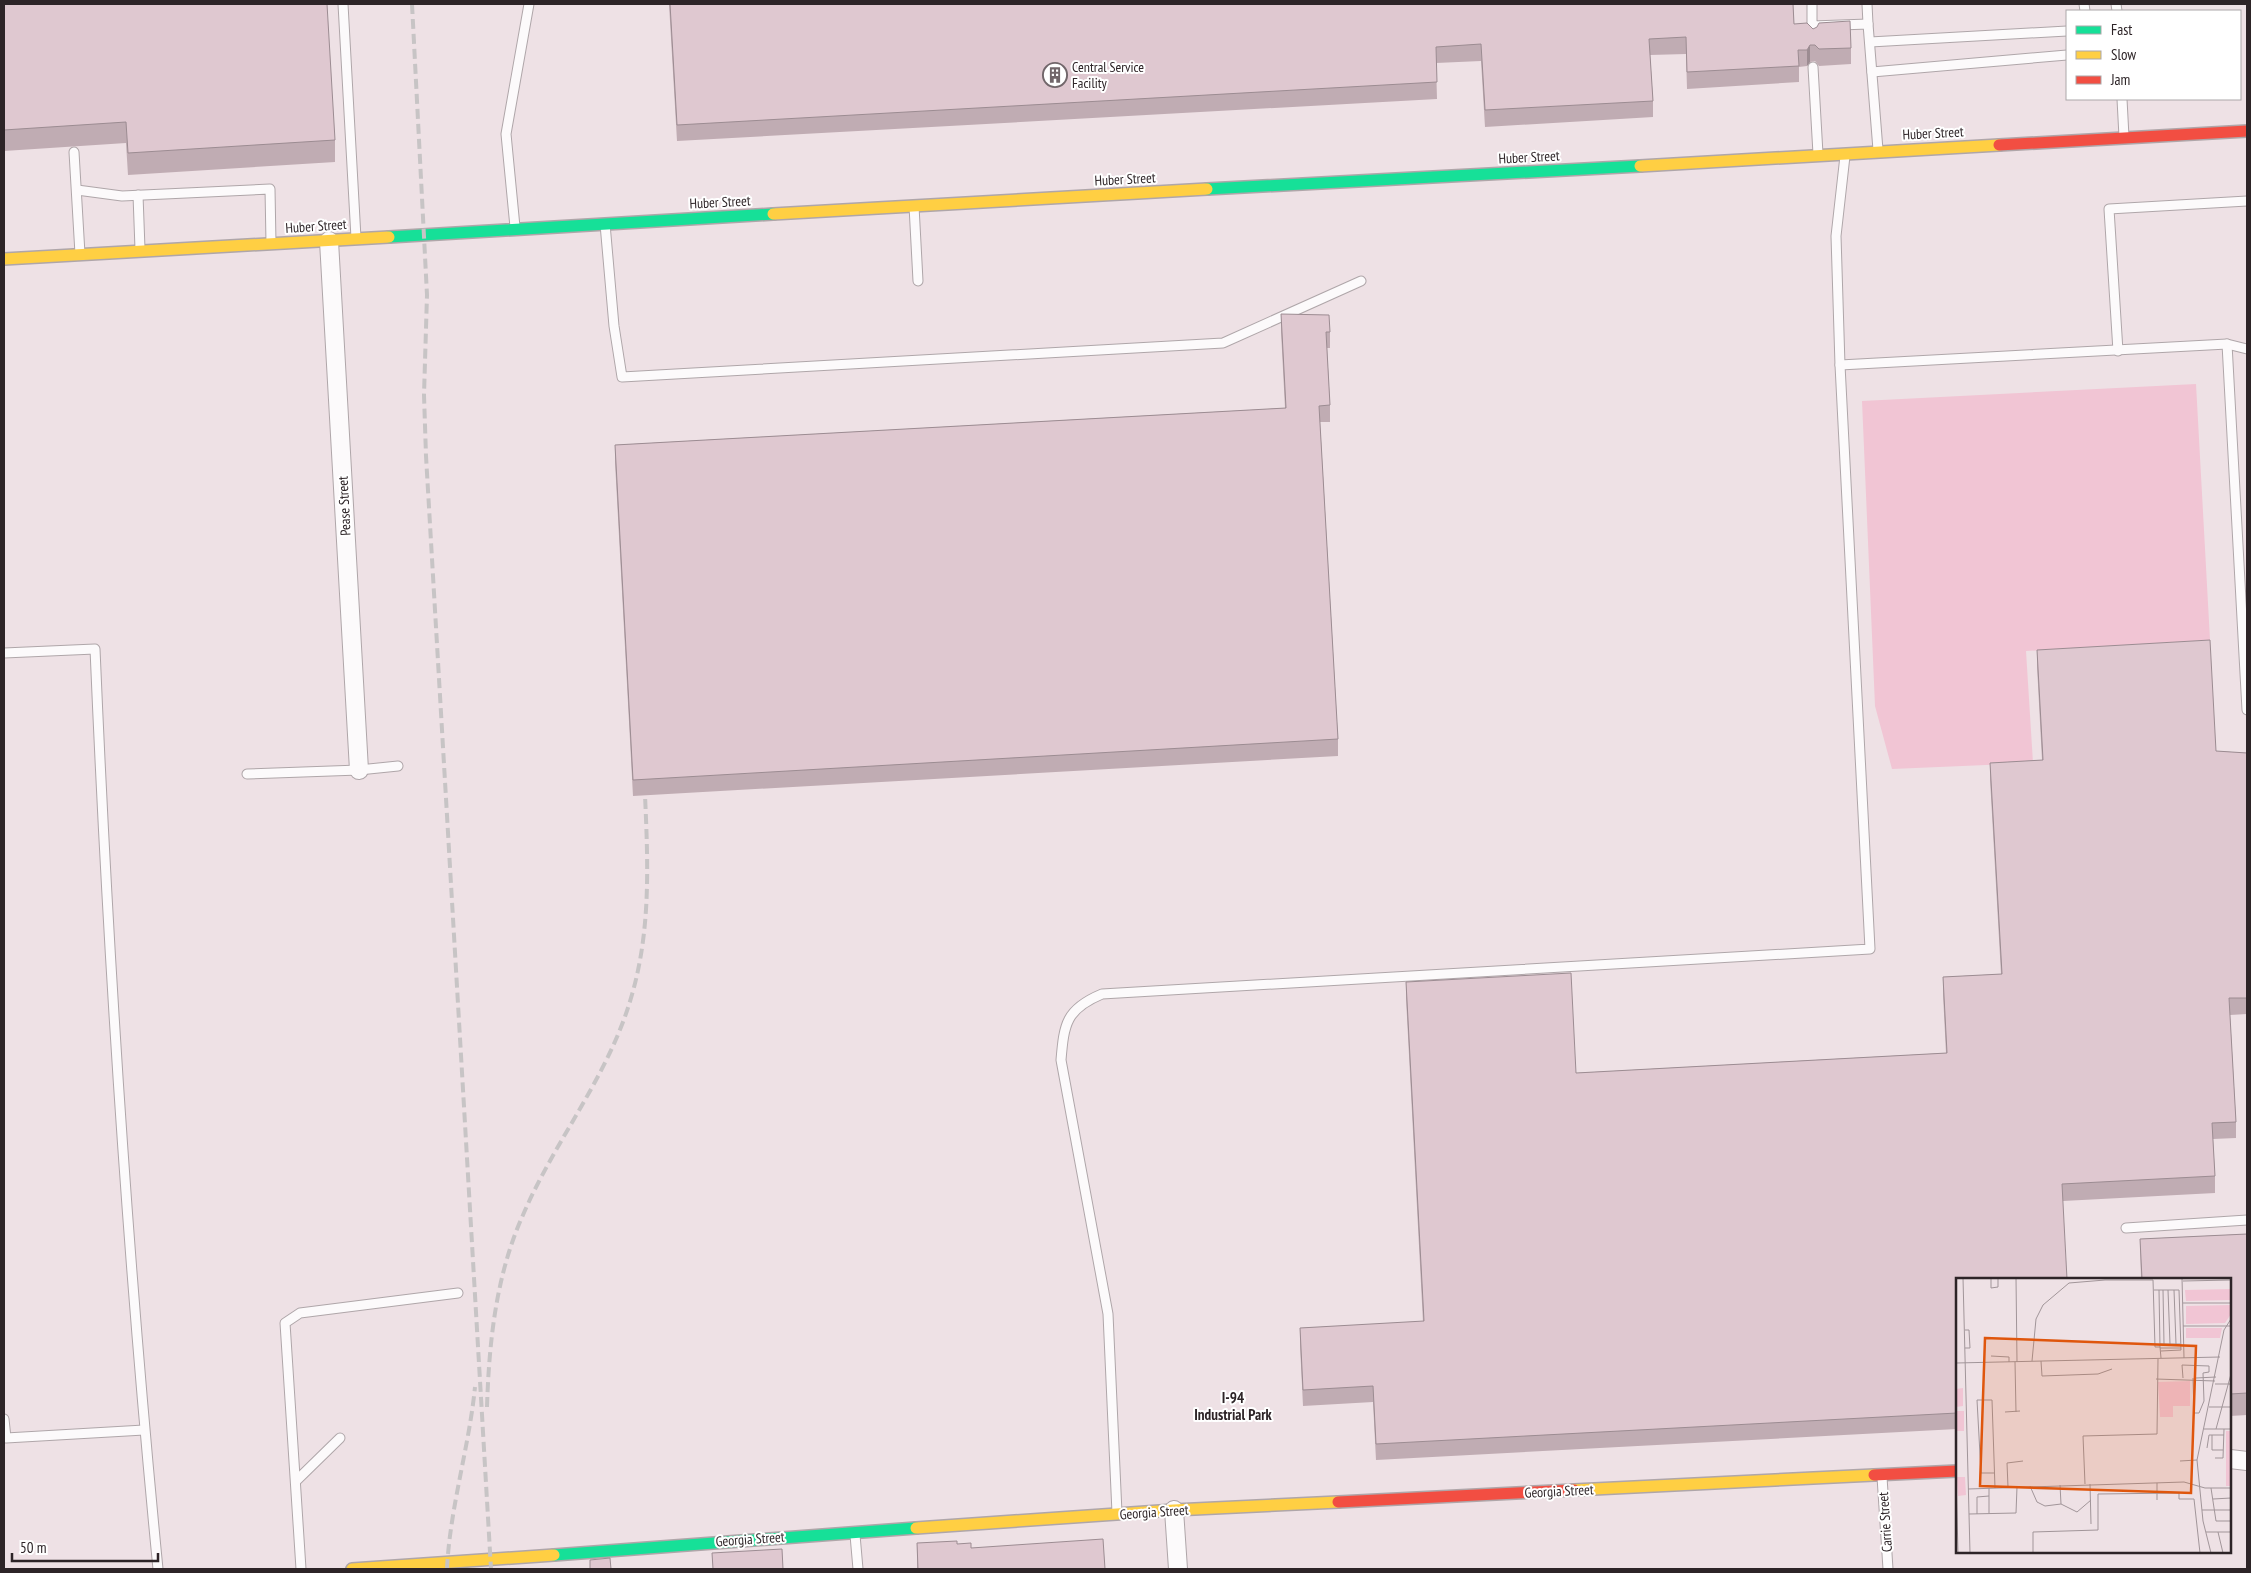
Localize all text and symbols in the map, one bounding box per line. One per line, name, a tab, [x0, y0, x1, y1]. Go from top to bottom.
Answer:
legend	[2066, 10, 2241, 100]
text: Fast	[2111, 20, 2132, 39]
text: Slow	[2111, 45, 2136, 64]
place label: Central Service Facility	[1072, 58, 1144, 92]
building icon: Central Service Facility	[1042, 62, 1068, 88]
text: Jam	[2110, 70, 2130, 89]
street label: Huber Street	[1902, 122, 1964, 144]
street label: Huber Street	[1498, 146, 1560, 168]
street label: Huber Street	[1094, 168, 1156, 190]
street label: Huber Street	[689, 191, 751, 213]
street label: Huber Street	[285, 215, 347, 237]
street label: Pease Street	[333, 476, 355, 536]
inset map	[1956, 1278, 2231, 1553]
district label: I-94 Industrial Park	[1194, 1388, 1273, 1424]
street label: Georgia Street	[1524, 1480, 1594, 1502]
street label: Carrie Street	[1874, 1491, 1896, 1553]
street label: Georgia Street	[1119, 1501, 1189, 1523]
street label: Georgia Street	[715, 1528, 785, 1550]
scale bar	[12, 1530, 159, 1562]
text: 50 m	[20, 1538, 46, 1557]

